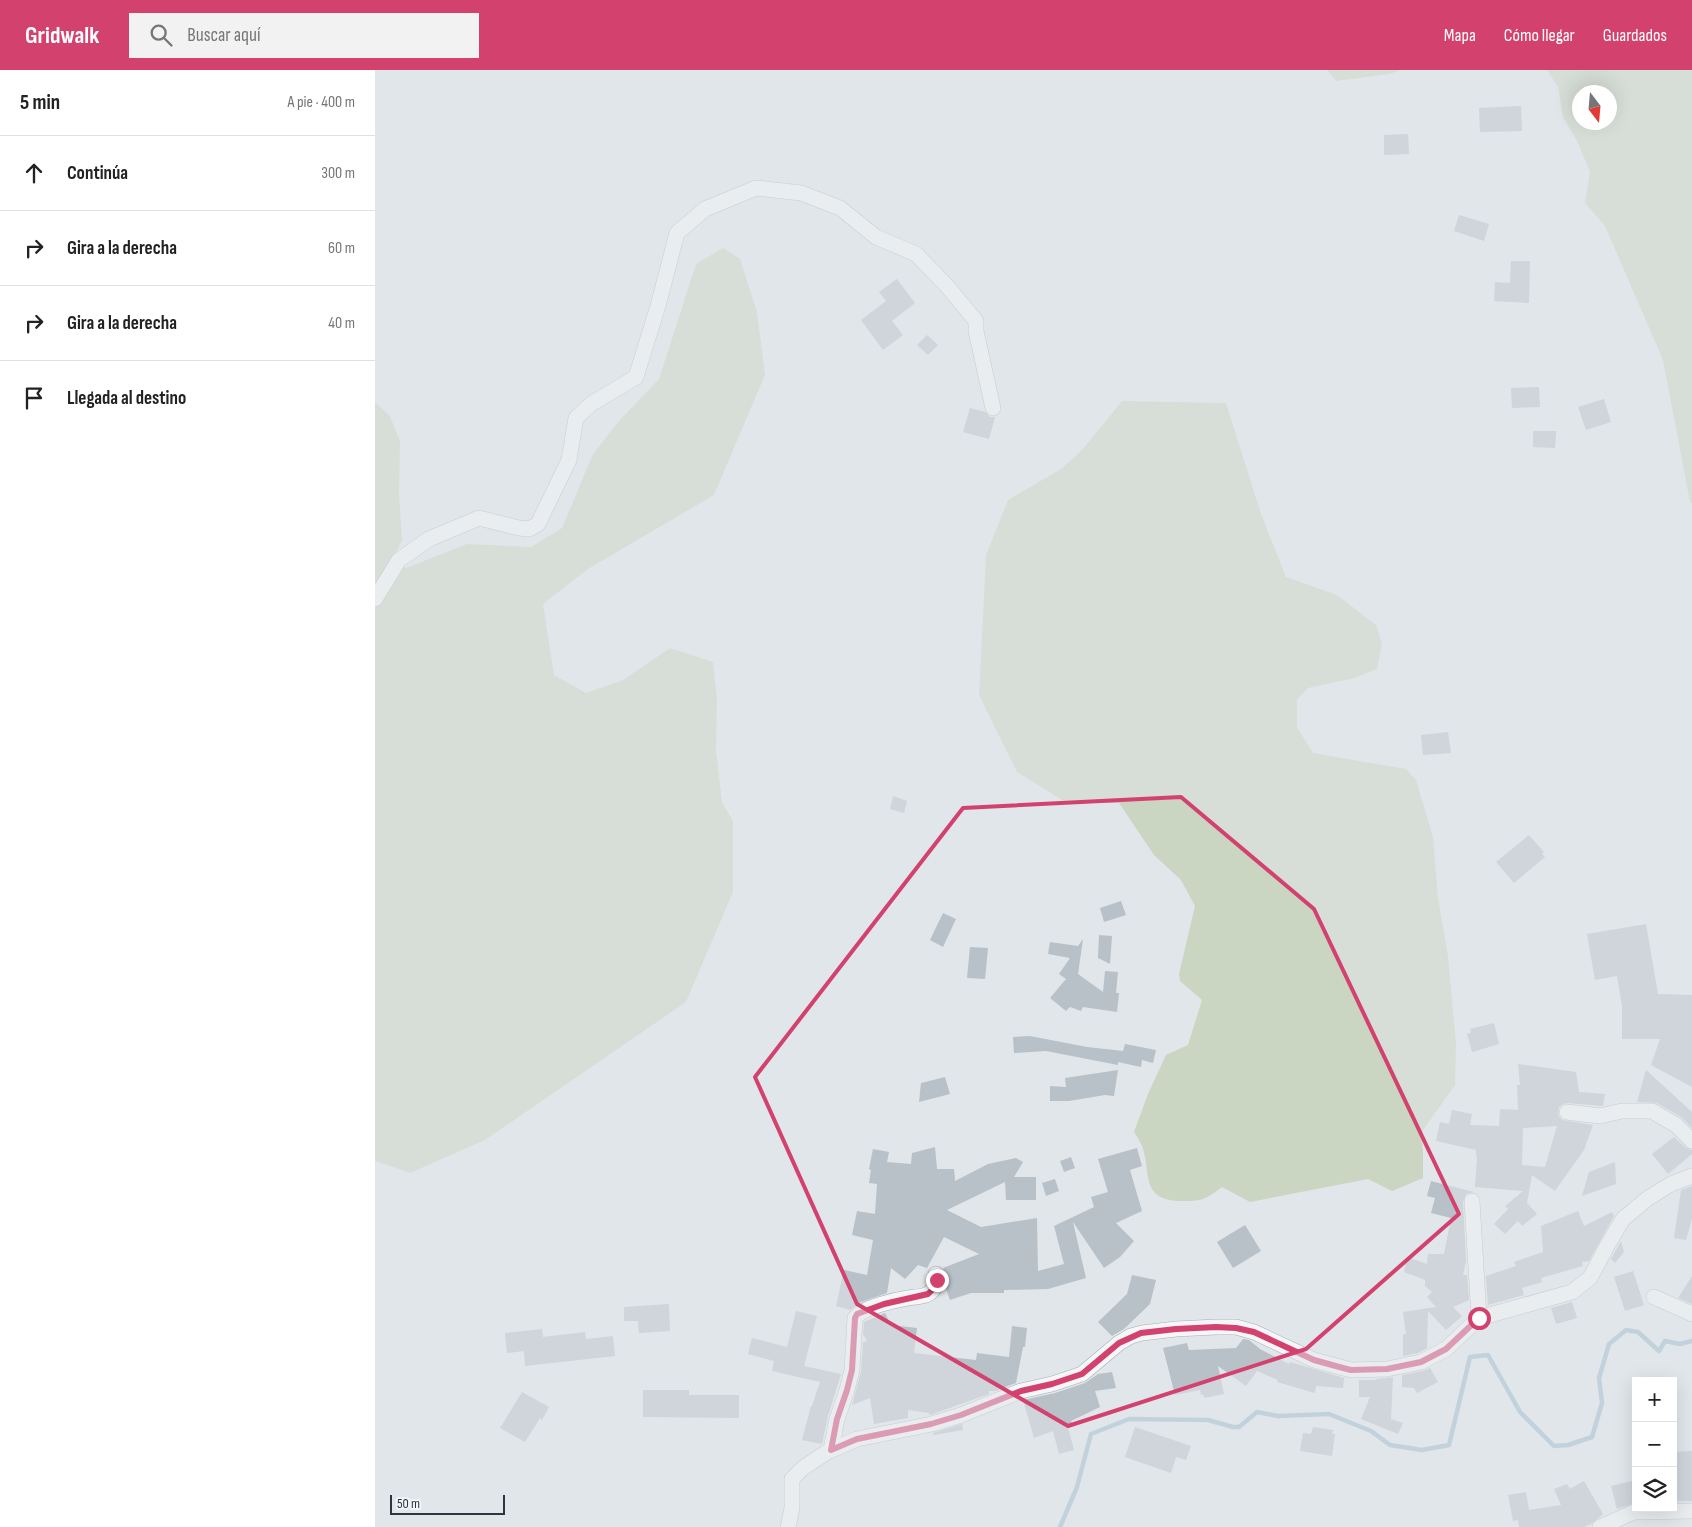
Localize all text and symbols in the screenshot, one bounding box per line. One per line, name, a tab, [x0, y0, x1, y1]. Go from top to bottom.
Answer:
search box	[129, 13, 479, 58]
text: Gridwalk	[25, 21, 99, 50]
icon: search	[147, 21, 175, 49]
text: Buscar aquí	[187, 24, 260, 47]
text: Mapa	[1444, 25, 1476, 46]
text: Cómo llegar	[1504, 25, 1575, 46]
text: Guardados	[1603, 25, 1667, 46]
north arrow	[1572, 85, 1617, 130]
text: 5 min	[20, 90, 60, 115]
text: A pie · 400 m	[288, 93, 355, 112]
icon: ahead	[20, 159, 48, 187]
text: Continúa	[67, 162, 128, 185]
text: 300 m	[321, 164, 355, 183]
icon: right	[20, 234, 48, 262]
text: Gira a la derecha	[67, 237, 177, 260]
text: 60 m	[328, 239, 355, 258]
icon: right	[20, 309, 48, 337]
text: Gira a la derecha	[67, 312, 177, 335]
text: 40 m	[328, 314, 355, 333]
icon: arrive	[20, 384, 48, 412]
text: Llegada al destino	[67, 387, 186, 410]
route end	[926, 1269, 949, 1292]
route start	[1468, 1307, 1491, 1330]
map controls	[1632, 1377, 1677, 1512]
button: +	[1632, 1377, 1677, 1422]
button: −	[1632, 1422, 1677, 1467]
button: layers	[1632, 1467, 1677, 1512]
scale bar	[390, 1492, 505, 1515]
text: 50 m	[397, 1495, 420, 1512]

